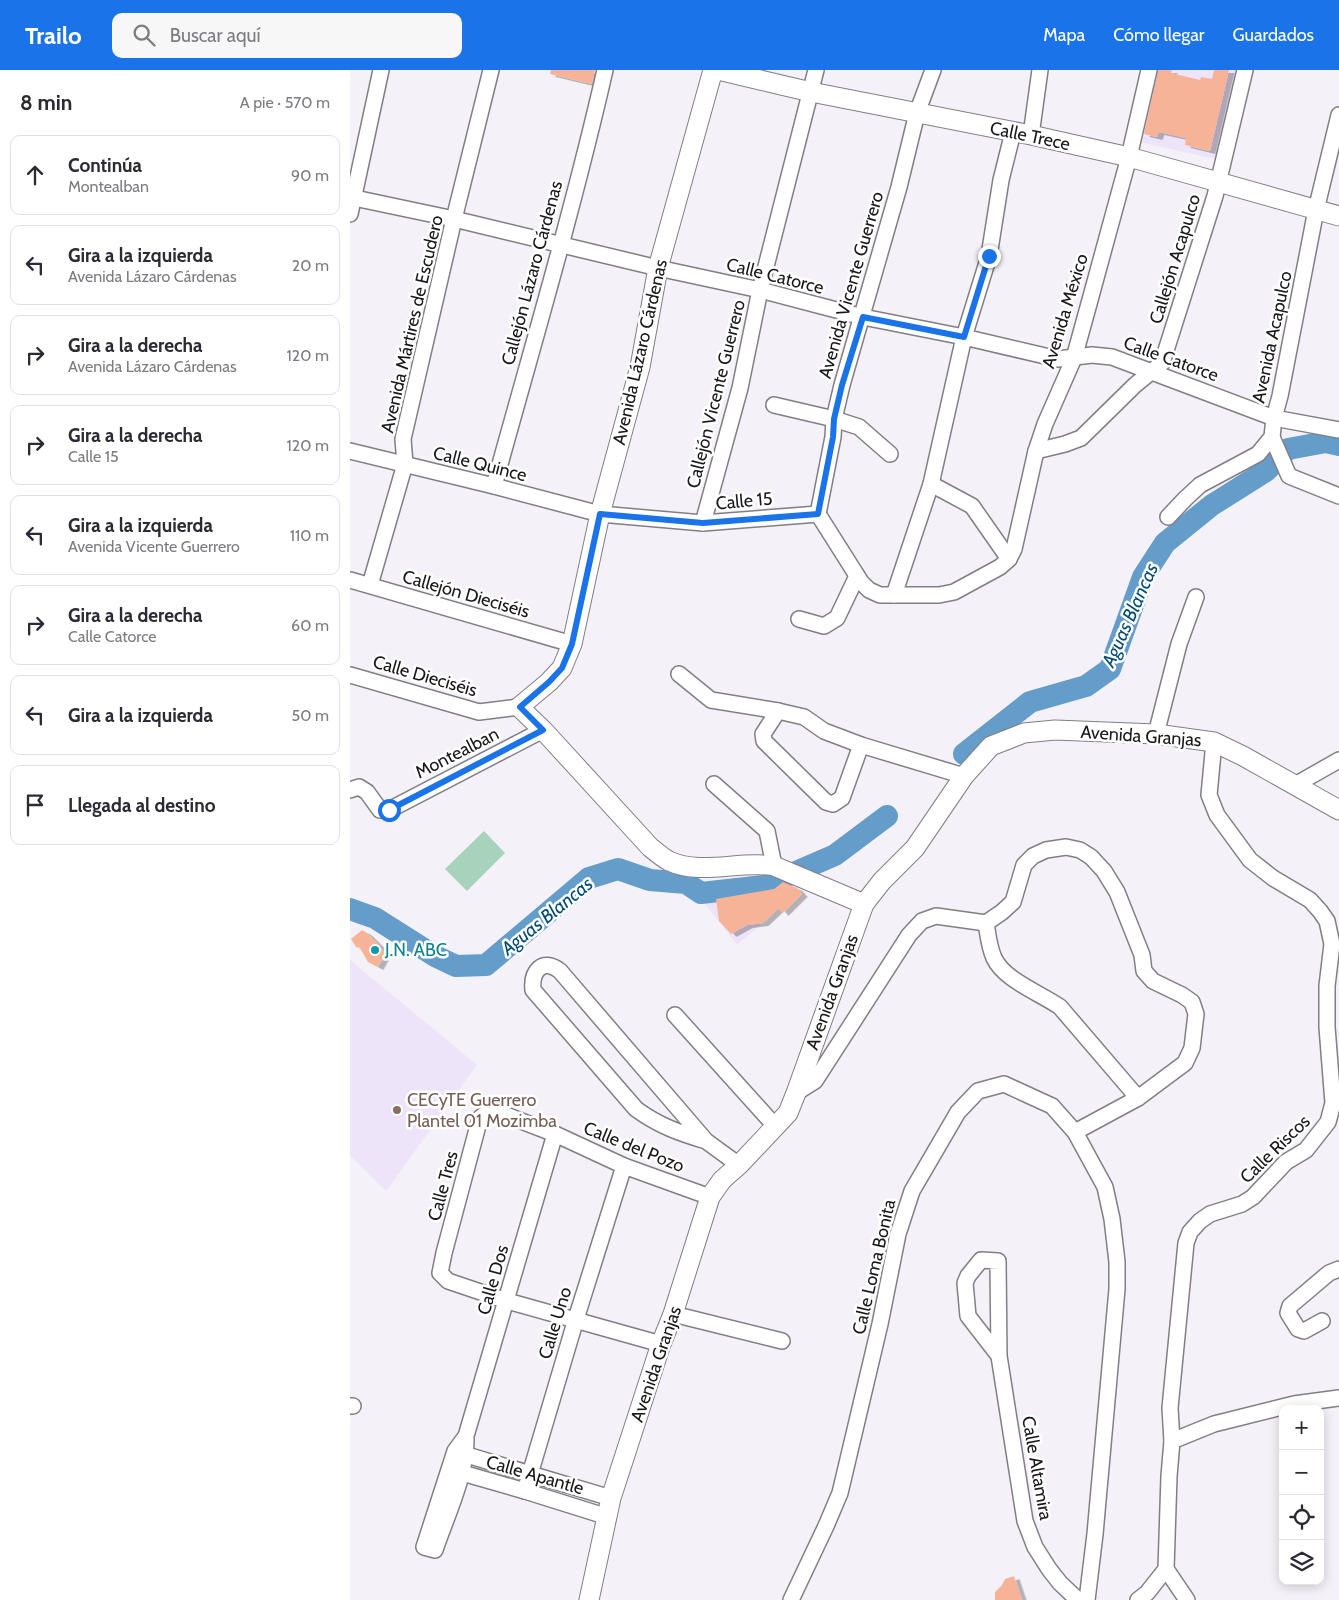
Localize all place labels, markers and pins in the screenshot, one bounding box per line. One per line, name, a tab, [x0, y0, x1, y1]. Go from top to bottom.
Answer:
place label: J.N. ABC	[384, 939, 447, 961]
marker: J.N. ABC	[369, 944, 381, 956]
place label: CECyTE Guerrero Plantel 01 Mozimba	[407, 1089, 557, 1132]
marker: CECyTE Guerrero Plantel 01 Mozimba	[391, 1104, 403, 1116]

